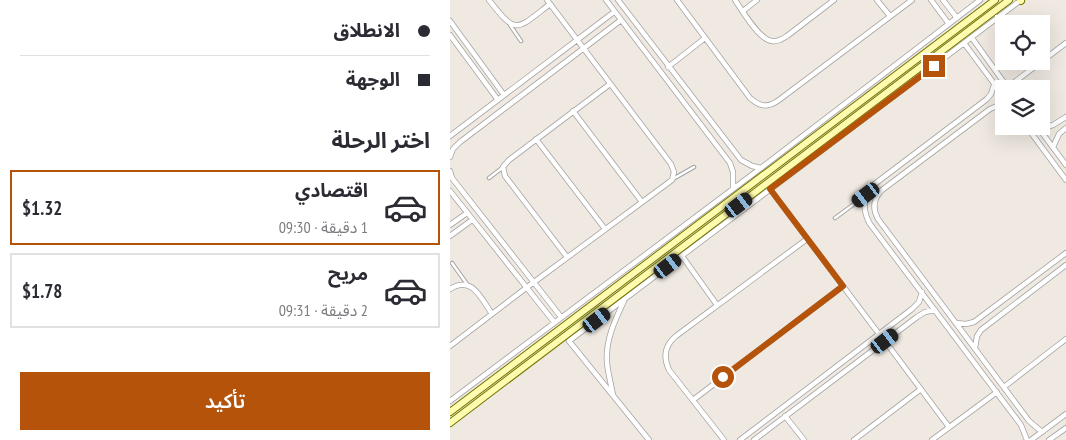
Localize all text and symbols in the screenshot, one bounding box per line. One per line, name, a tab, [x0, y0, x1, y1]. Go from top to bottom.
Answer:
map controls	[995, 15, 1050, 135]
button: locate	[995, 15, 1050, 70]
text: الانطلاق	[334, 18, 400, 42]
route end	[923, 55, 945, 77]
text: الوجهة	[346, 67, 400, 91]
button: layers	[995, 80, 1050, 135]
text: اختر الرحلة	[332, 126, 430, 154]
text: اقتصادي	[295, 178, 368, 202]
car	[849, 180, 882, 210]
icon: car	[383, 185, 428, 230]
car	[722, 190, 755, 220]
text: $1.32	[22, 196, 62, 220]
text: 1 دقيقة · 09:30	[279, 217, 368, 237]
car	[651, 251, 684, 281]
text: مريح	[328, 261, 368, 285]
icon: car	[383, 268, 428, 313]
text: $1.78	[22, 279, 62, 303]
text: 2 دقيقة · 09:31	[279, 300, 368, 320]
car	[580, 305, 613, 335]
car	[868, 326, 901, 356]
route start	[712, 366, 734, 388]
button: تأكيد	[20, 372, 430, 430]

